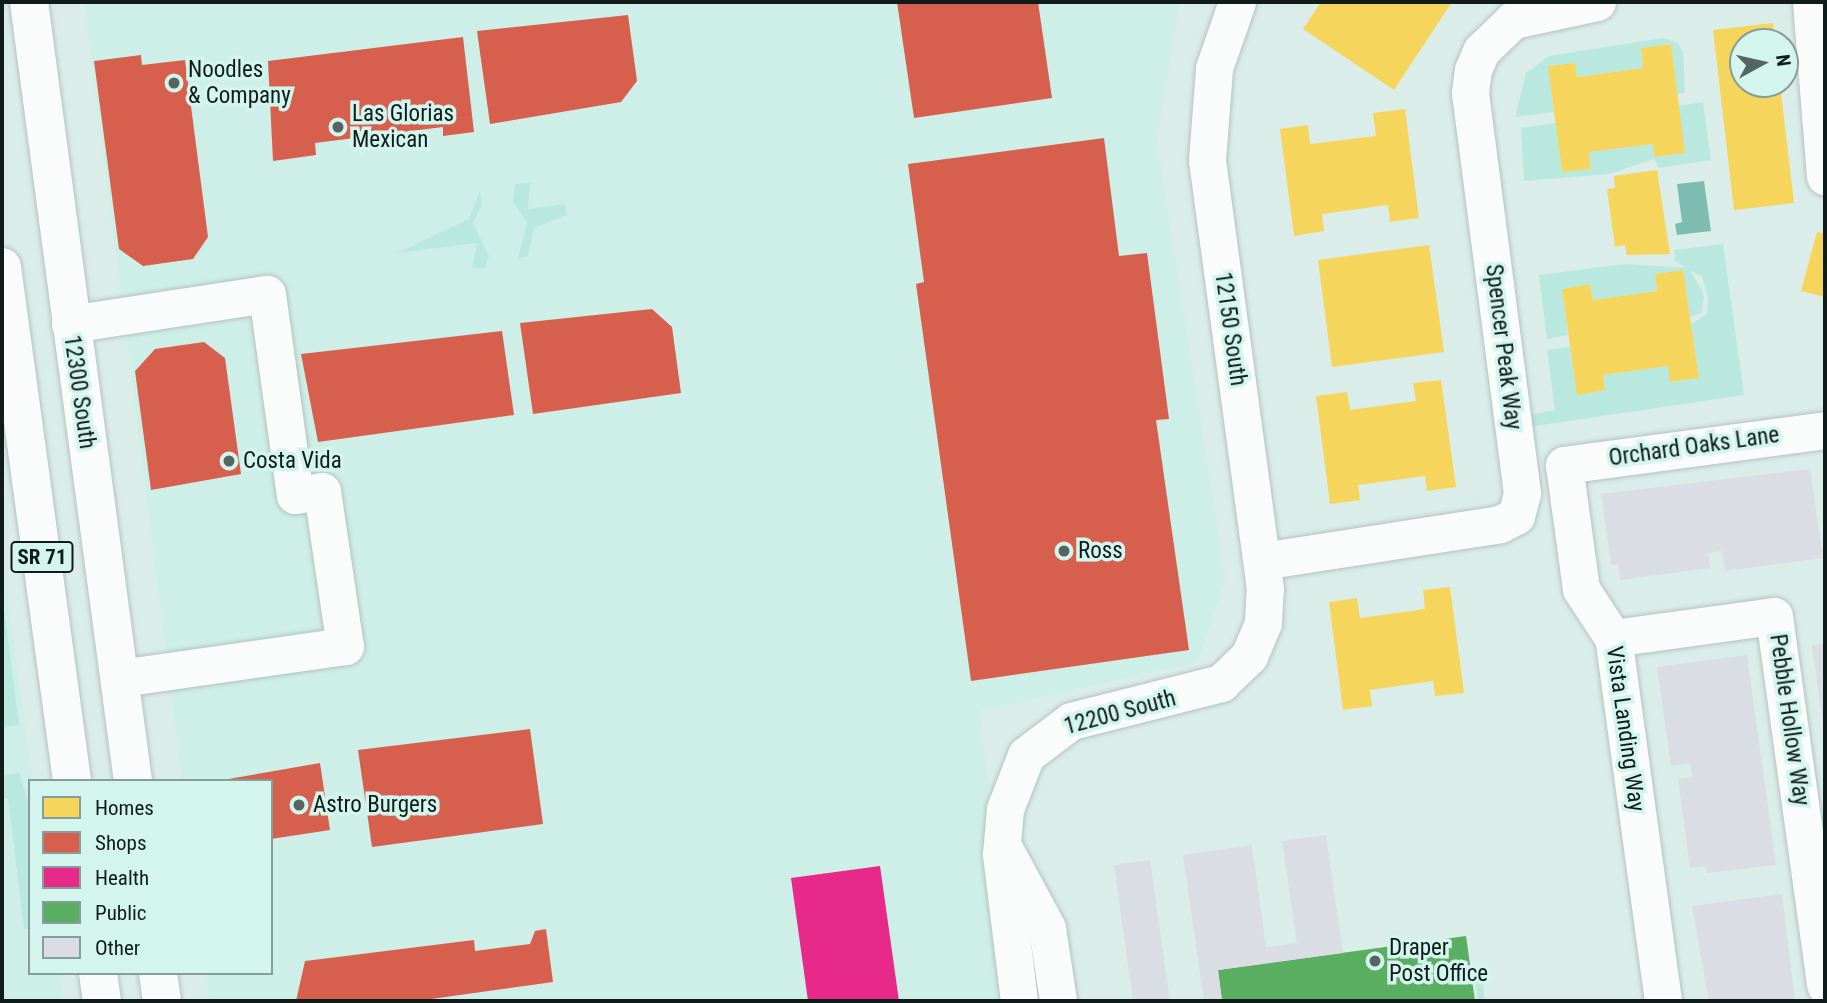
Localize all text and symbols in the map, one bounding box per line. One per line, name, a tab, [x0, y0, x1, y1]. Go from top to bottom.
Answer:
north arrow	[1729, 28, 1799, 98]
text: N	[1771, 53, 1796, 68]
place label: Noodles & Company	[188, 56, 291, 110]
marker: Noodles & Company	[166, 75, 182, 91]
place label: Las Glorias Mexican	[352, 100, 454, 154]
marker: Las Glorias Mexican	[330, 119, 346, 135]
street label: Spencer Peak Way	[1479, 263, 1527, 431]
street label: 12150 South	[1208, 270, 1252, 388]
street label: 12300 South	[57, 333, 101, 451]
street label: Orchard Oaks Lane	[1607, 421, 1781, 473]
place label: Costa Vida	[243, 447, 342, 475]
marker: Costa Vida	[221, 453, 237, 469]
place label: Ross	[1078, 537, 1123, 565]
road number: SR 71	[9, 540, 75, 574]
marker: Ross	[1056, 543, 1072, 559]
street label: Pebble Hollow Way	[1763, 632, 1815, 808]
street label: Vista Landing Way	[1600, 644, 1650, 814]
street label: 12200 South	[1061, 685, 1179, 741]
legend	[28, 779, 273, 975]
place label: Astro Burgers	[313, 791, 437, 819]
text: Homes	[95, 796, 154, 820]
marker: Astro Burgers	[291, 797, 307, 813]
text: Shops	[95, 831, 147, 855]
text: Health	[95, 866, 149, 890]
text: Public	[95, 901, 147, 925]
place label: Draper Post Office	[1389, 934, 1488, 988]
text: Other	[95, 936, 140, 960]
marker: Draper Post Office	[1367, 953, 1383, 969]

